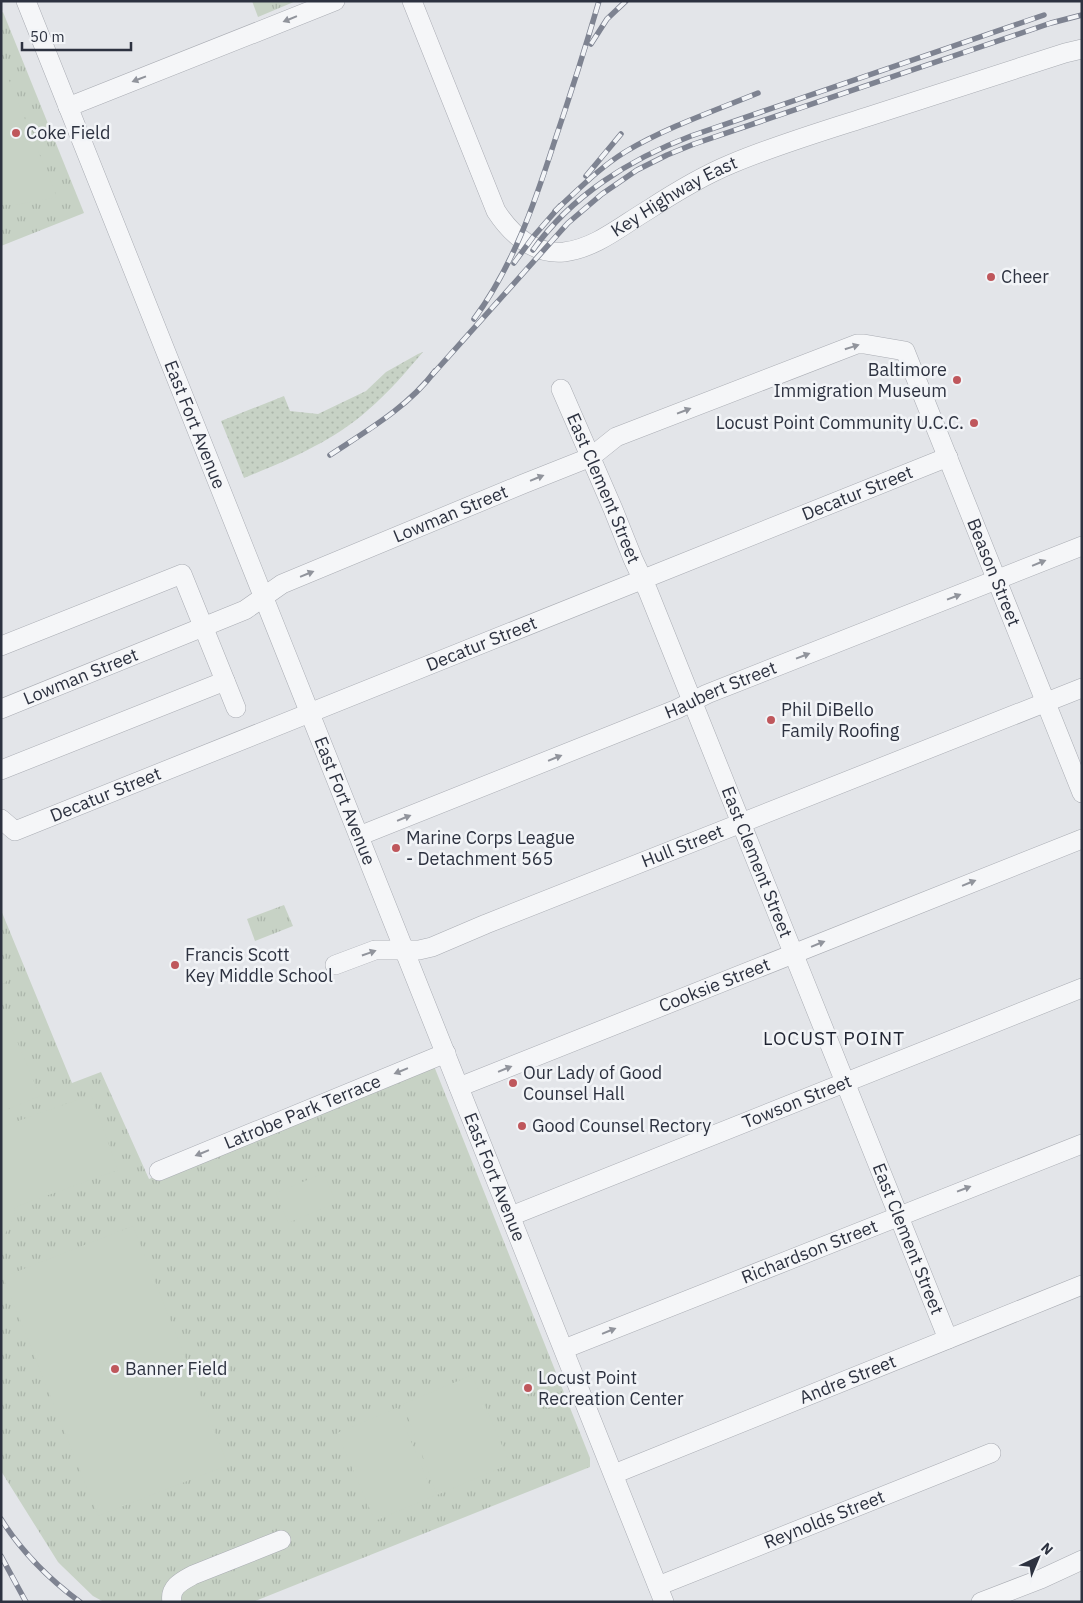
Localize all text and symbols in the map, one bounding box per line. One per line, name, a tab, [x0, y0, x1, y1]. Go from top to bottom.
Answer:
one-way arrow	[282, 15, 297, 23]
scale bar	[22, 20, 131, 52]
text: 50 m	[30, 27, 65, 46]
one-way arrow	[131, 75, 146, 83]
place label: Coke Field	[26, 121, 110, 144]
marker: Coke Field	[10, 127, 22, 139]
street label: Key Highway East	[606, 151, 740, 242]
place label: Cheer	[1001, 265, 1049, 288]
marker: Cheer	[985, 271, 997, 283]
one-way arrow	[845, 342, 860, 350]
street label: East Fort Avenue	[159, 357, 231, 492]
place label: Baltimore Immigration Museum	[773, 358, 947, 402]
marker: Baltimore Immigration Museum	[951, 374, 963, 386]
one-way arrow	[677, 407, 692, 415]
street label: East Clement Street	[562, 409, 646, 567]
place label: Locust Point Community U.C.C.	[716, 411, 964, 434]
marker: Locust Point Community U.C.C.	[968, 417, 980, 429]
street label: Decatur Street	[798, 460, 916, 525]
one-way arrow	[530, 474, 545, 481]
street label: Lowman Street	[390, 480, 511, 548]
street label: Beason Street	[962, 515, 1026, 629]
one-way arrow	[1032, 559, 1047, 566]
one-way arrow	[300, 570, 314, 578]
one-way arrow	[947, 593, 962, 601]
street label: Decatur Street	[422, 611, 540, 676]
street label: Lowman Street	[20, 643, 141, 710]
one-way arrow	[796, 652, 810, 660]
street label: Haubert Street	[661, 656, 780, 724]
place label: Phil DiBello Family Roofing	[781, 698, 900, 742]
marker: Phil DiBello Family Roofing	[765, 714, 777, 726]
street label: East Fort Avenue	[309, 733, 381, 868]
one-way arrow	[548, 753, 562, 761]
street label: Decatur Street	[47, 762, 164, 827]
street label: East Clement Street	[716, 783, 798, 941]
one-way arrow	[397, 814, 412, 821]
street label: Hull Street	[638, 819, 727, 872]
place label: Marine Corps League - Detachment 565	[406, 826, 575, 870]
marker: Marine Corps League - Detachment 565	[390, 842, 402, 854]
one-way arrow	[962, 879, 976, 887]
one-way arrow	[811, 939, 825, 947]
place label: Francis Scott Key Middle School	[185, 943, 333, 987]
one-way arrow	[362, 949, 377, 957]
street label: Cooksie Street	[655, 952, 773, 1017]
marker: Francis Scott Key Middle School	[169, 959, 181, 971]
district label: LOCUST POINT	[763, 1026, 905, 1050]
place label: Our Lady of Good Counsel Hall	[523, 1061, 662, 1105]
one-way arrow	[497, 1064, 512, 1072]
one-way arrow	[394, 1068, 408, 1076]
street label: Latrobe Park Terrace	[220, 1069, 384, 1154]
street label: Towson Street	[739, 1069, 855, 1133]
marker: Our Lady of Good Counsel Hall	[507, 1077, 519, 1089]
street label: East Fort Avenue	[459, 1109, 531, 1245]
place label: Good Counsel Rectory	[532, 1114, 711, 1137]
marker: Good Counsel Rectory	[516, 1120, 528, 1132]
one-way arrow	[195, 1150, 209, 1158]
street label: East Clement Street	[868, 1160, 949, 1318]
one-way arrow	[957, 1185, 972, 1193]
street label: Richardson Street	[738, 1214, 881, 1289]
one-way arrow	[602, 1327, 617, 1335]
street label: Andre Street	[796, 1349, 899, 1409]
place label: Banner Field	[125, 1357, 227, 1380]
marker: Banner Field	[109, 1363, 121, 1375]
place label: Locust Point Recreation Center	[538, 1366, 684, 1410]
marker: Locust Point Recreation Center	[522, 1382, 534, 1394]
street label: Reynolds Street	[760, 1485, 888, 1554]
north arrow	[1013, 1533, 1063, 1583]
text: N	[1037, 1539, 1057, 1559]

